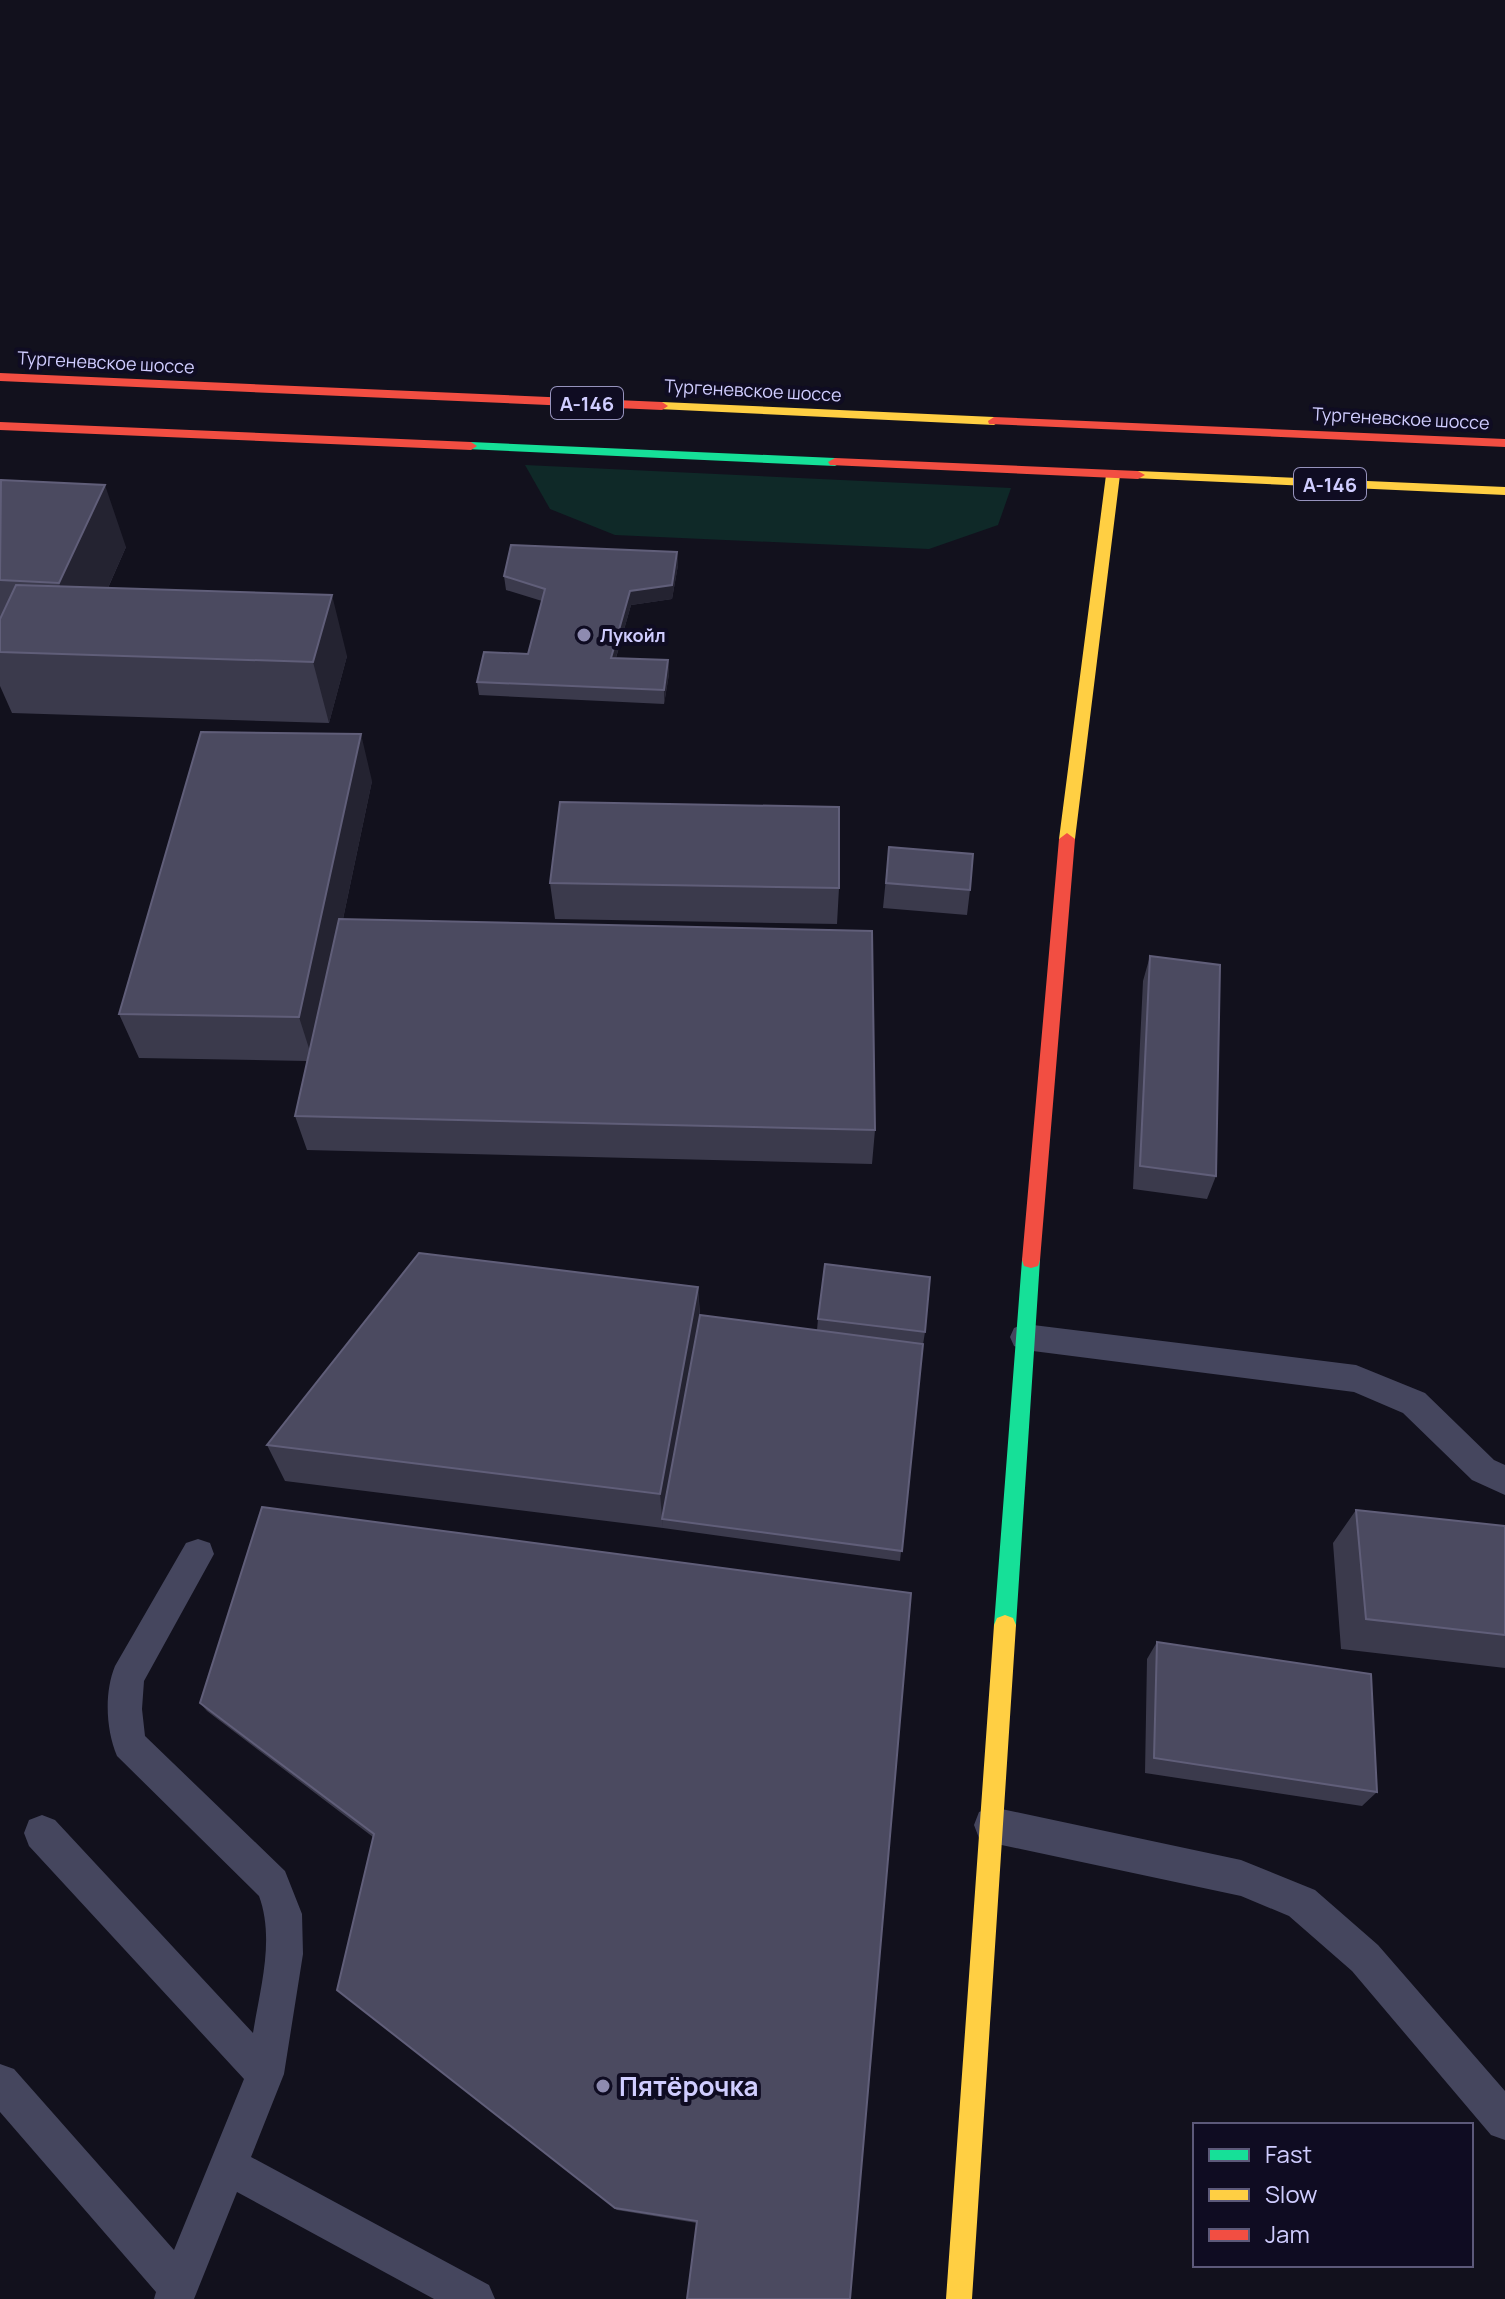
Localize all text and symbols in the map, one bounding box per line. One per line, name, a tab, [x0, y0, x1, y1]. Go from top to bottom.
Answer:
street label: Тургеневское шоссе	[17, 345, 195, 379]
street label: Тургеневское шоссе	[664, 373, 842, 407]
road number: А-146	[551, 387, 623, 419]
street label: Тургеневское шоссе	[1312, 401, 1490, 435]
road number: А-146	[1294, 468, 1366, 500]
place label: Лукойл	[600, 623, 666, 647]
marker: Лукойл	[575, 626, 593, 644]
place label: Пятёрочка	[619, 2068, 758, 2104]
marker: Пятёрочка	[594, 2077, 612, 2095]
legend	[1193, 2123, 1473, 2267]
text: Fast	[1265, 2137, 1312, 2170]
text: Slow	[1265, 2177, 1318, 2210]
text: Jam	[1265, 2217, 1310, 2250]

